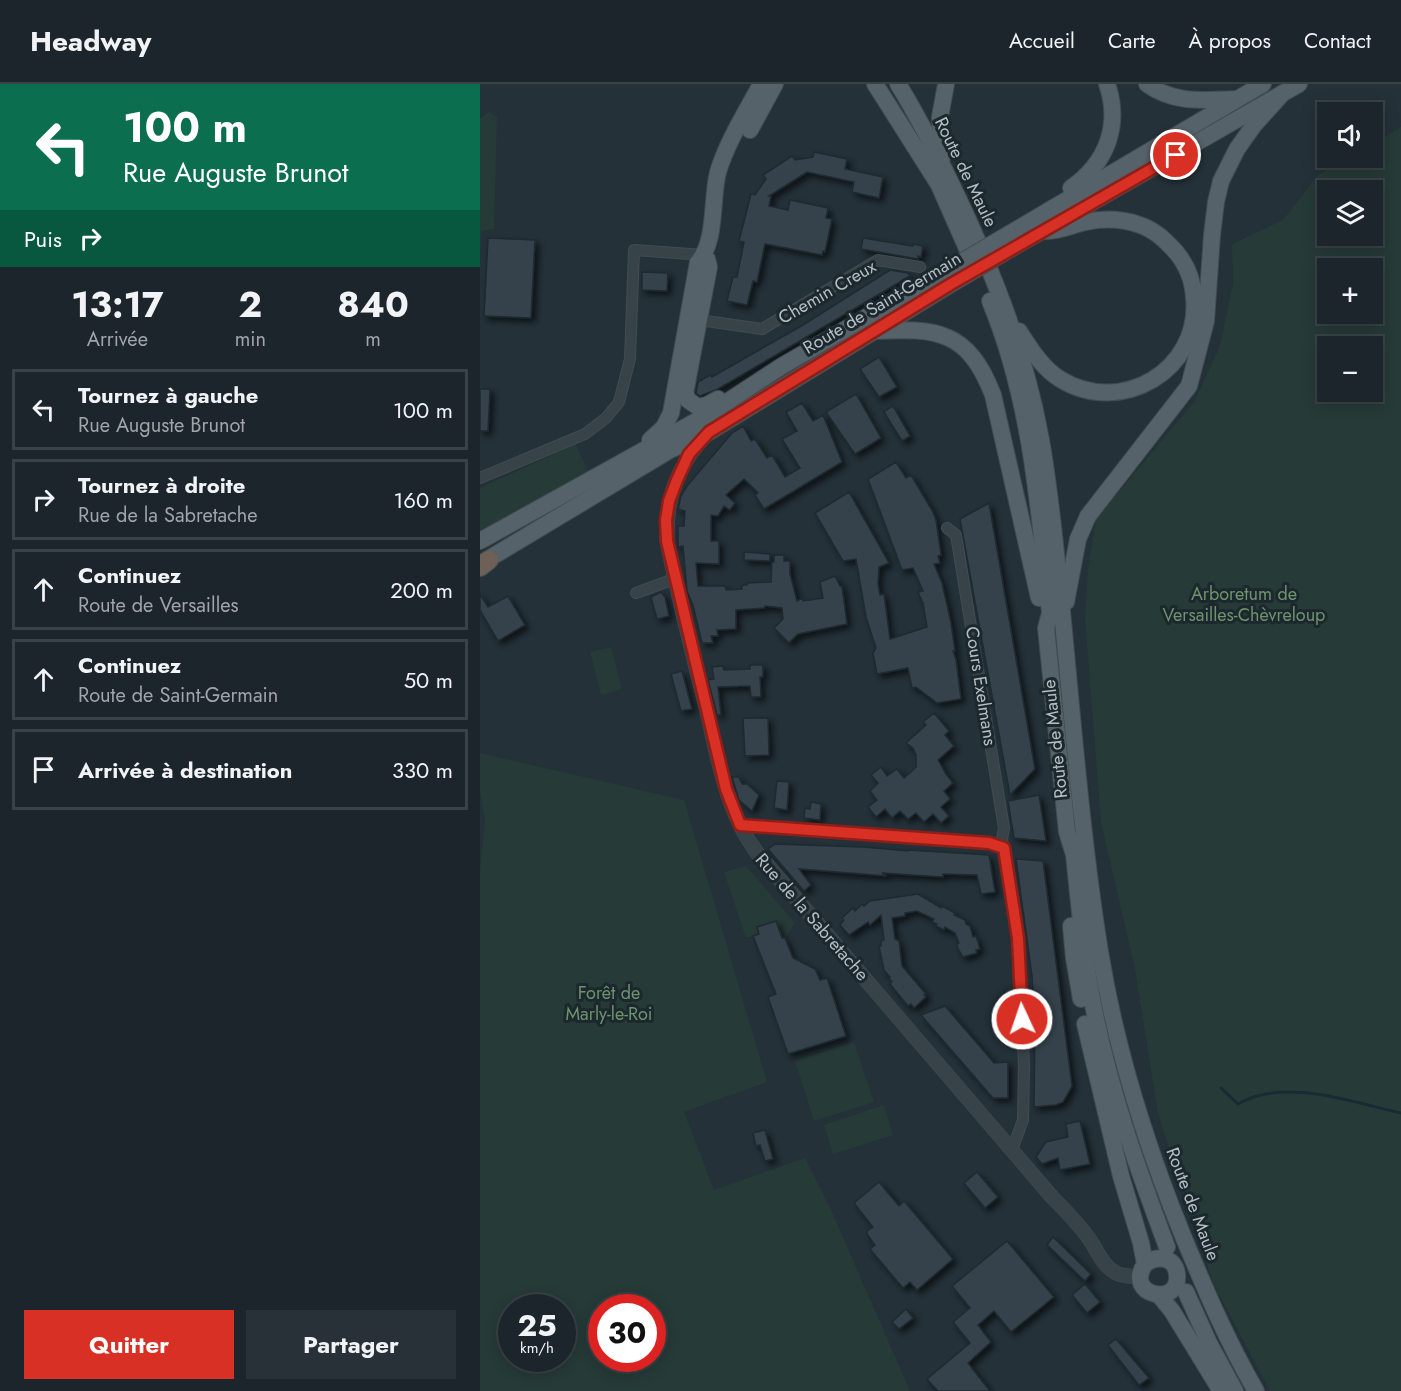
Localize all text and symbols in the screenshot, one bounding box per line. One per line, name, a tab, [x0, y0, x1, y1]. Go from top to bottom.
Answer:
text: Headway	[30, 21, 151, 62]
text: Accueil	[1009, 26, 1075, 56]
text: Carte	[1108, 26, 1156, 56]
text: À propos	[1189, 26, 1271, 56]
text: Contact	[1304, 26, 1371, 56]
text: 100 m	[123, 97, 247, 158]
map controls	[1317, 102, 1383, 402]
button: sound	[1317, 102, 1383, 168]
icon: left	[24, 108, 102, 186]
street label: Route de Maule	[928, 113, 1004, 231]
pin	[1150, 129, 1201, 180]
icon: arrive	[1159, 138, 1192, 171]
text: Rue Auguste Brunot	[123, 153, 349, 192]
button: layers	[1317, 180, 1383, 246]
icon: right	[74, 222, 107, 255]
text: Puis	[24, 223, 62, 255]
street label: Route de Saint-Germain	[798, 245, 966, 361]
street label: Chemin Creux	[773, 253, 881, 331]
button: +	[1317, 258, 1383, 324]
text: 13:17	[71, 278, 164, 330]
text: 2	[239, 278, 262, 330]
text: 840	[337, 278, 409, 330]
text: Arrivée	[87, 325, 148, 354]
text: min	[235, 325, 266, 354]
text: m	[365, 325, 381, 354]
button: −	[1317, 336, 1383, 402]
text: Tournez à gauche	[78, 379, 258, 411]
icon: left	[27, 393, 60, 426]
text: 100 m	[393, 394, 453, 426]
text: Rue Auguste Brunot	[78, 411, 245, 440]
text: Tournez à droite	[78, 469, 245, 501]
icon: right	[27, 483, 60, 516]
text: 160 m	[393, 484, 453, 516]
text: Rue de la Sabretache	[78, 501, 258, 530]
text: Continuez	[78, 559, 181, 591]
icon: ahead	[27, 573, 60, 606]
text: 200 m	[390, 574, 453, 606]
park label: Arboretum de Versailles-Chèvreloup	[1163, 581, 1325, 628]
text: Route de Versailles	[78, 591, 239, 620]
street label: Cours Exelmans	[959, 624, 1003, 748]
text: Continuez	[78, 649, 181, 681]
icon: ahead	[27, 663, 60, 696]
text: 50 m	[404, 664, 453, 696]
street label: Route de Maule	[1036, 678, 1074, 800]
text: Route de Saint-Germain	[78, 681, 278, 710]
icon: arrive	[27, 753, 60, 786]
text: Arrivée à destination	[78, 754, 292, 786]
text: 330 m	[392, 754, 453, 786]
street label: Rue de la Sabretache	[749, 847, 875, 987]
park label: Forêt de Marly-le-Roi	[565, 980, 653, 1027]
position arrow	[990, 987, 1054, 1051]
street label: Route de Maule	[1159, 1144, 1227, 1264]
speed limit sign: 30	[588, 1294, 666, 1372]
text: 25	[517, 1304, 557, 1347]
button: Quitter	[24, 1310, 234, 1379]
button: Partager	[246, 1310, 456, 1379]
text: km/h	[520, 1337, 554, 1359]

